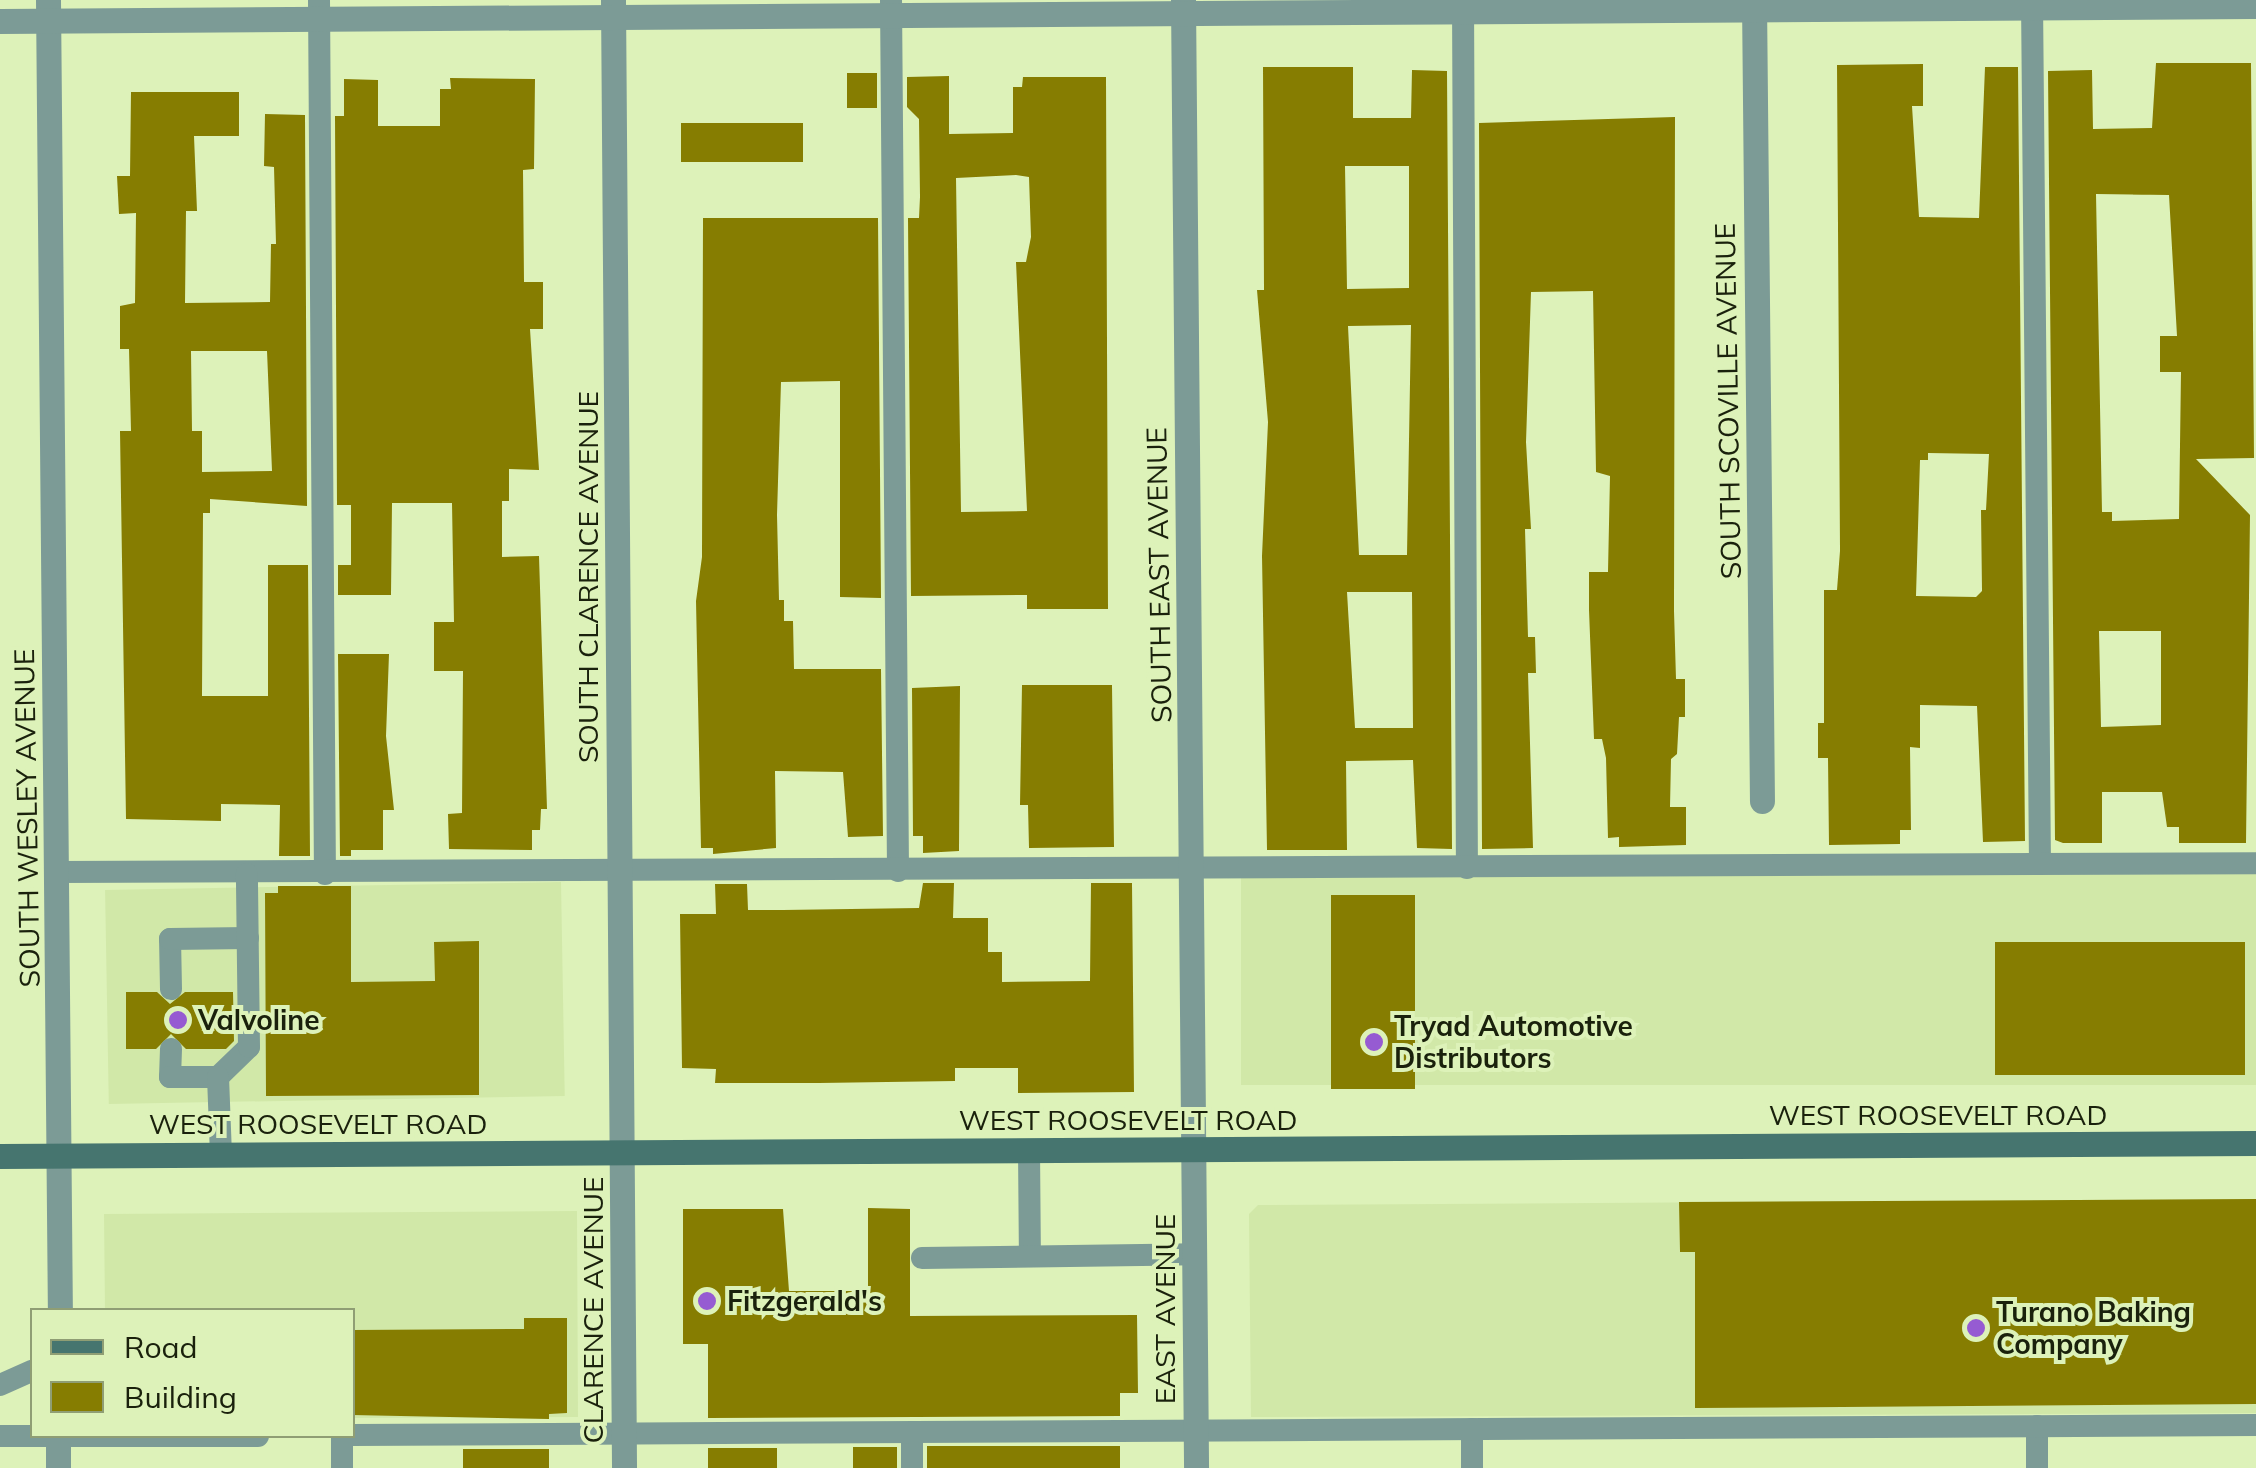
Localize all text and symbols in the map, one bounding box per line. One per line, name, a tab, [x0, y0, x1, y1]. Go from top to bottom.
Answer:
street label: SOUTH SCOVILLE AVENUE	[1708, 223, 1748, 579]
street label: SOUTH CLARENCE AVENUE	[571, 391, 605, 763]
street label: SOUTH EAST AVENUE	[1140, 427, 1178, 723]
street label: SOUTH WESLEY AVENUE	[7, 648, 47, 988]
place label: Valvoline	[198, 1003, 320, 1037]
marker: Valvoline	[167, 1009, 189, 1031]
place label: Tryad Automotive Distributors	[1394, 1009, 1633, 1075]
marker: Tryad Automotive Distributors	[1363, 1031, 1385, 1053]
street label: WEST ROOSEVELT ROAD	[1769, 1098, 2107, 1132]
street label: WEST ROOSEVELT ROAD	[959, 1103, 1297, 1137]
street label: WEST ROOSEVELT ROAD	[149, 1107, 487, 1141]
street label: CLARENCE AVENUE	[576, 1177, 610, 1443]
street label: EAST AVENUE	[1148, 1214, 1182, 1404]
place label: Fitzgerald's	[727, 1284, 882, 1318]
marker: Fitzgerald's	[696, 1290, 718, 1312]
place label: Turano Baking Company	[1996, 1295, 2191, 1361]
legend	[30, 1308, 355, 1438]
marker: Turano Baking Company	[1965, 1317, 1987, 1339]
text: Road	[124, 1328, 198, 1366]
text: Building	[124, 1378, 237, 1416]

